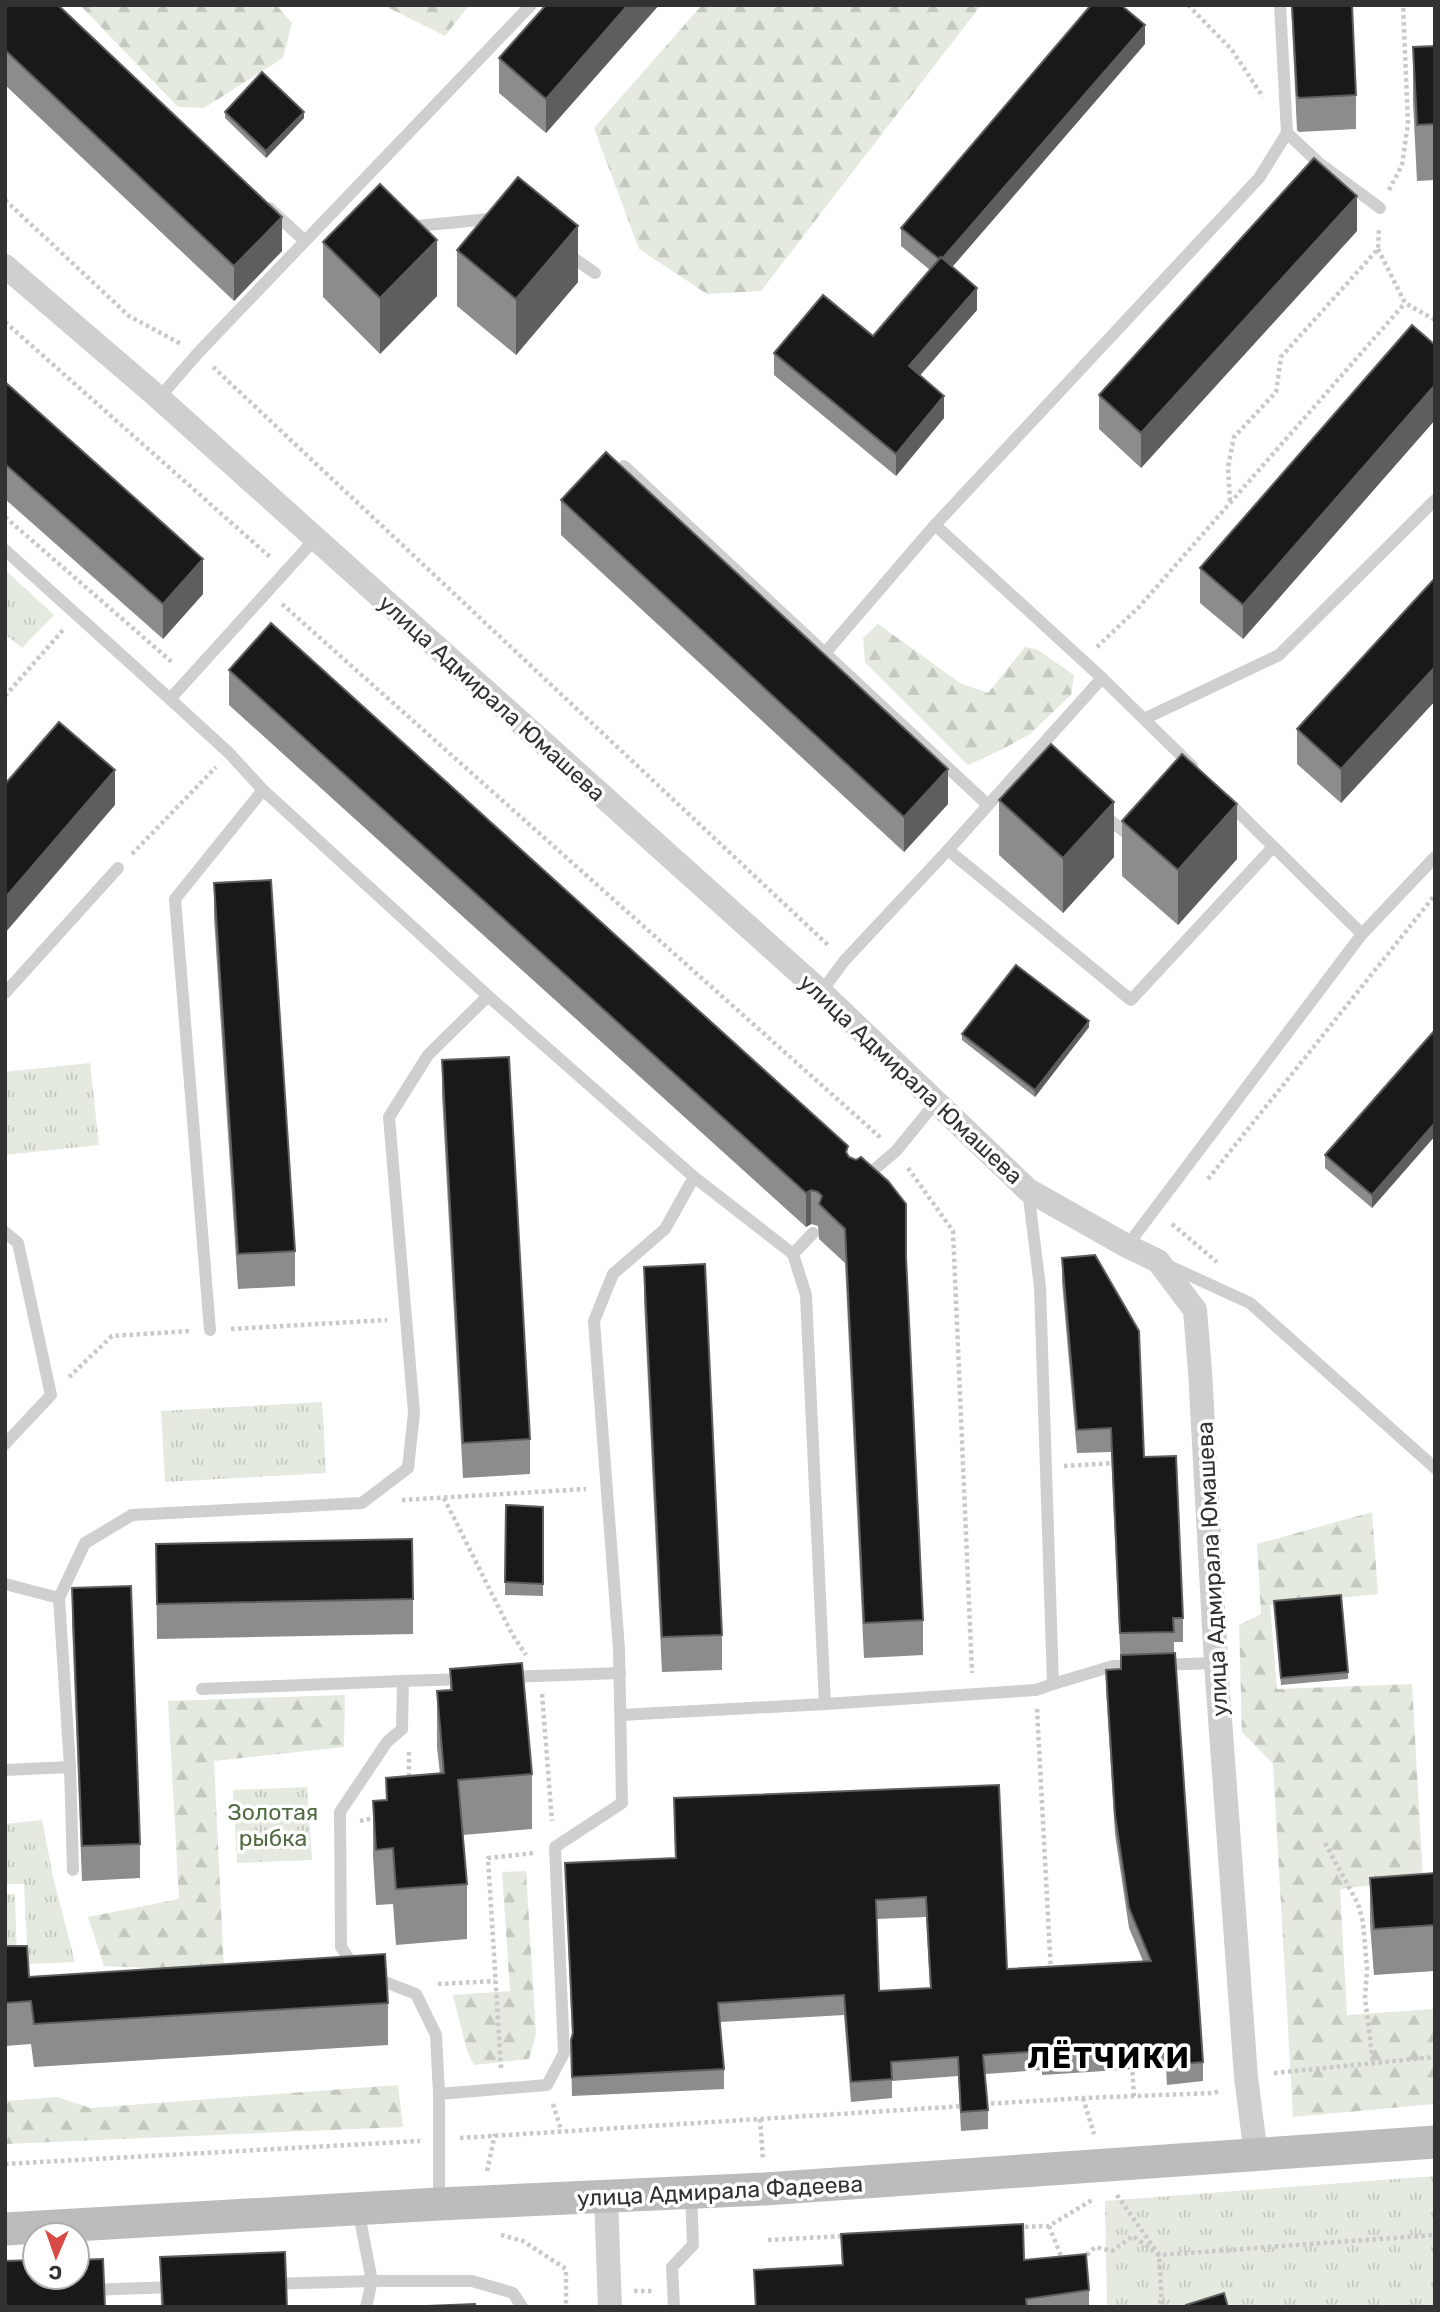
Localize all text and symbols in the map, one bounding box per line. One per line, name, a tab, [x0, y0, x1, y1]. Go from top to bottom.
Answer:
street label: улица Адмирала Юмашева	[373, 589, 611, 807]
street label: улица Адмирала Юмашева	[793, 968, 1029, 1190]
street label: улица Адмирала Юмашева	[1190, 1421, 1234, 1717]
park label: Золотая рыбка	[228, 1798, 318, 1852]
district label: ЛЁТЧИКИ	[1027, 2040, 1191, 2076]
street label: улица Адмирала Фадеева	[576, 2170, 864, 2212]
north arrow	[21, 2221, 91, 2291]
text: С	[48, 2261, 62, 2284]

